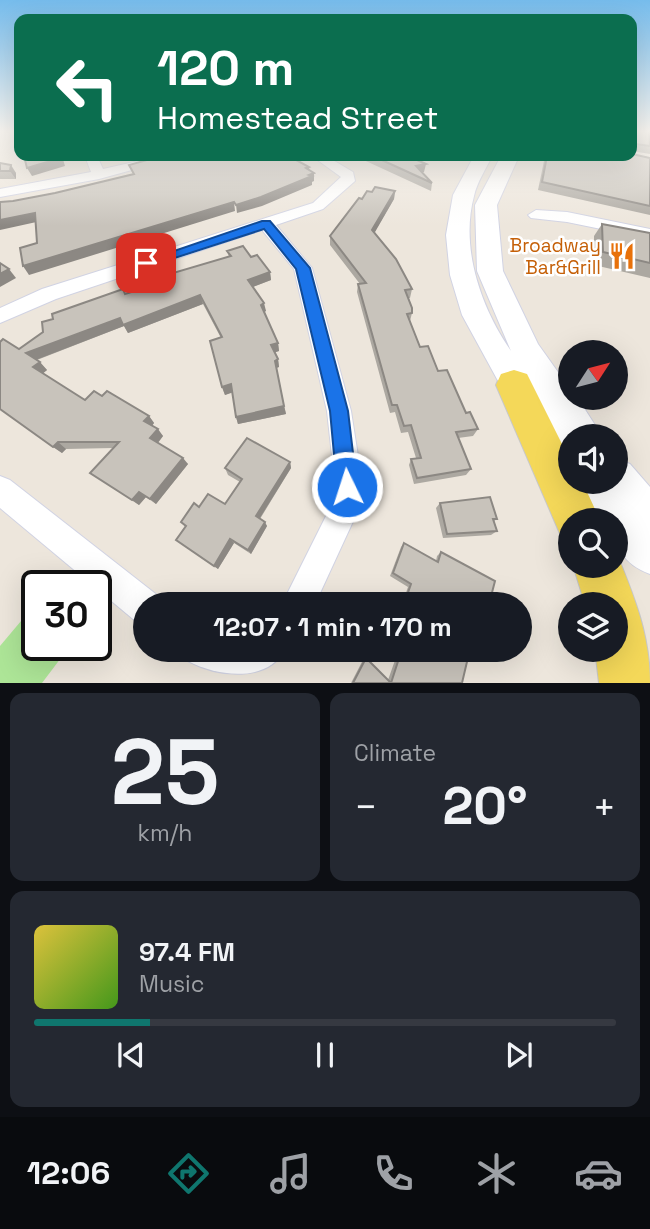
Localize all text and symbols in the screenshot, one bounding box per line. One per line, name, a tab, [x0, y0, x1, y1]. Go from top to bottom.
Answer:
text: 120 m	[157, 37, 294, 99]
icon: left	[42, 42, 133, 133]
text: Homestead Street	[157, 98, 438, 138]
pin	[116, 233, 176, 293]
place label: Broadway Bar&Grill	[510, 233, 601, 280]
restaurant icon: Broadway Bar&Grill	[607, 241, 637, 271]
icon: arrive	[127, 244, 165, 282]
north arrow	[558, 340, 628, 410]
map controls	[558, 340, 628, 662]
button: sound	[558, 424, 628, 494]
position arrow	[310, 450, 384, 524]
button: search	[558, 508, 628, 578]
speed limit sign: 30	[21, 570, 112, 661]
button: layers	[558, 592, 628, 662]
text: 12:07 · 1 min · 170 m	[213, 610, 452, 644]
text: 25	[111, 714, 219, 831]
text: Climate	[354, 738, 436, 768]
text: 20°	[442, 773, 528, 839]
text: −	[354, 783, 378, 831]
text: +	[592, 783, 616, 831]
text: km/h	[138, 818, 192, 848]
text: 97.4 FM	[139, 935, 235, 969]
text: Music	[139, 969, 204, 999]
icon: previous	[112, 1036, 150, 1074]
icon: pause	[306, 1036, 344, 1074]
icon: next	[500, 1036, 538, 1074]
icon: directions	[164, 1149, 213, 1198]
icon: music	[266, 1149, 315, 1198]
icon: phone	[369, 1149, 418, 1198]
icon: climate	[472, 1149, 521, 1198]
icon: car	[574, 1149, 623, 1198]
text: 12:06	[27, 1153, 110, 1193]

